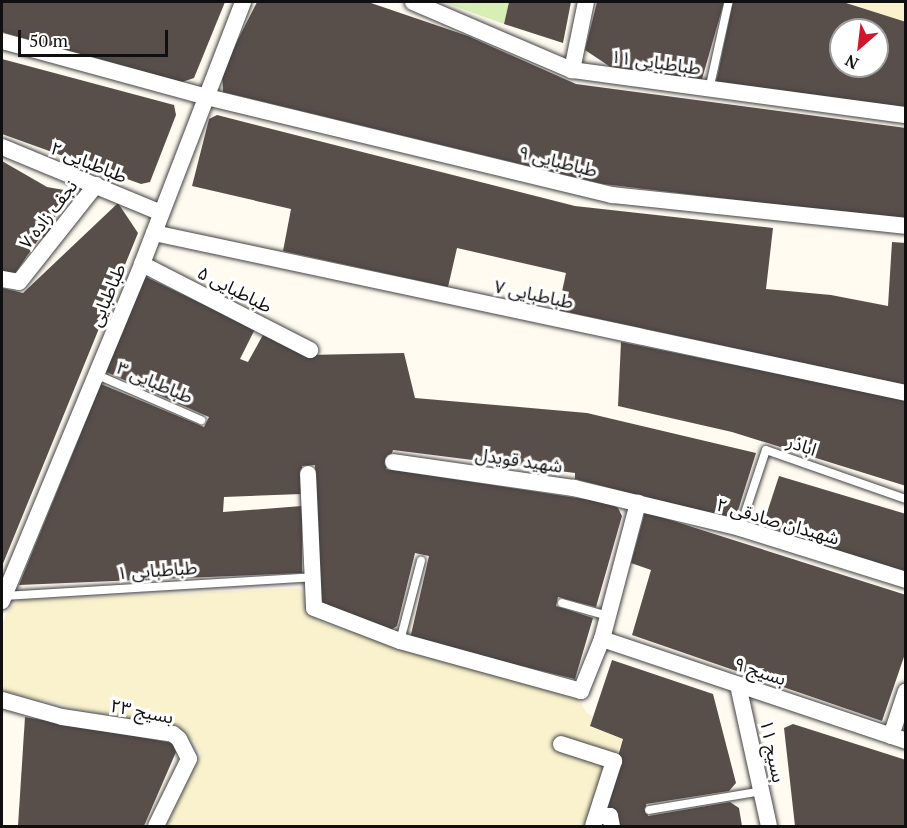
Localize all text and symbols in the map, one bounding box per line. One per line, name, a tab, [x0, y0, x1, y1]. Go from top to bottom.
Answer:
scale bar	[21, 18, 171, 56]
north arrow	[829, 18, 889, 78]
text: 50 m	[29, 28, 68, 52]
street label: طباطبایی ۱۱	[610, 45, 702, 79]
text: N	[841, 50, 862, 75]
street label: طباطبایی ۲	[48, 137, 130, 187]
street label: طباطبایی ۹	[516, 141, 600, 181]
street label: نجف زاده ۷	[14, 175, 82, 253]
street label: طباطبایی	[84, 260, 130, 330]
street label: طباطبایی ۵	[194, 261, 276, 317]
street label: طباطبایی ۷	[492, 275, 576, 313]
street label: طباطبایی ۳	[114, 356, 196, 408]
street label: اباذر	[785, 430, 819, 460]
street label: شهید قویدل	[474, 443, 564, 477]
street label: شهیدان صادقی ۲	[714, 493, 842, 549]
street label: طباطبایی ۱	[116, 556, 198, 584]
street label: بسیج ۹	[731, 653, 789, 689]
street label: بسیج ۲۳	[109, 694, 175, 728]
street label: بسیج ۱۱	[756, 718, 790, 784]

